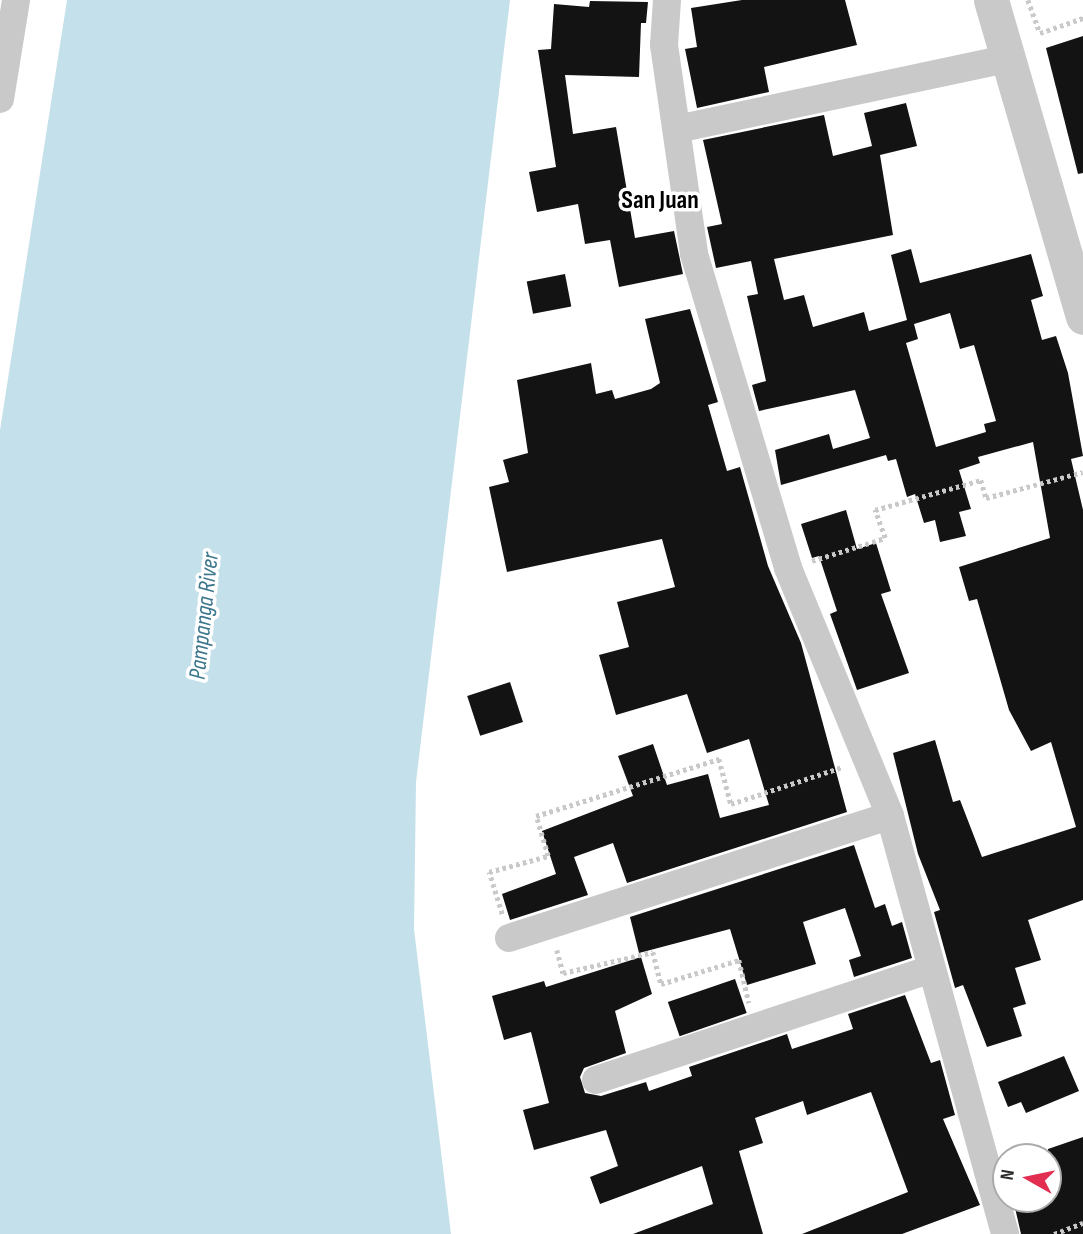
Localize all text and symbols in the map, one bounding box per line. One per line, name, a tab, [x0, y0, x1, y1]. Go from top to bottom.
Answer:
district label: San Juan	[621, 185, 699, 217]
water label: Pampanga River	[183, 551, 225, 681]
north arrow	[992, 1143, 1062, 1213]
text: N	[996, 1168, 1020, 1182]

